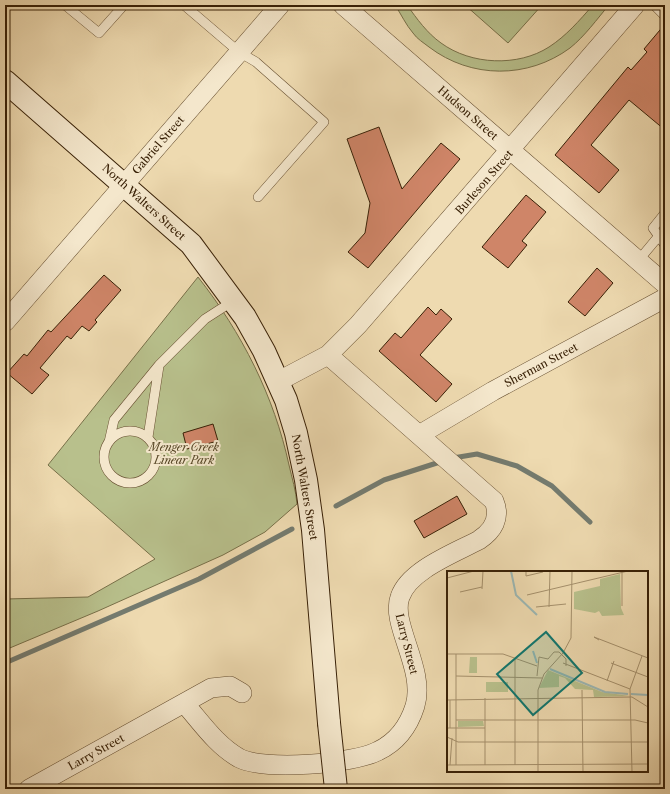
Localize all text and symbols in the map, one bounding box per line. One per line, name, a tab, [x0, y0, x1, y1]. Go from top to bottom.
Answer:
street label: Hudson Street	[435, 83, 501, 143]
street label: Gabriel Street	[129, 113, 187, 177]
street label: Burleson Street	[452, 147, 516, 217]
street label: North Walters Street	[99, 161, 189, 243]
street label: Sherman Street	[502, 340, 580, 390]
street label: North Walters Street	[289, 433, 321, 541]
park label: Menger Creek Linear Park	[147, 440, 219, 467]
inset map	[447, 571, 648, 772]
street label: Larry Street	[393, 612, 421, 676]
street label: Larry Street	[65, 731, 127, 773]

